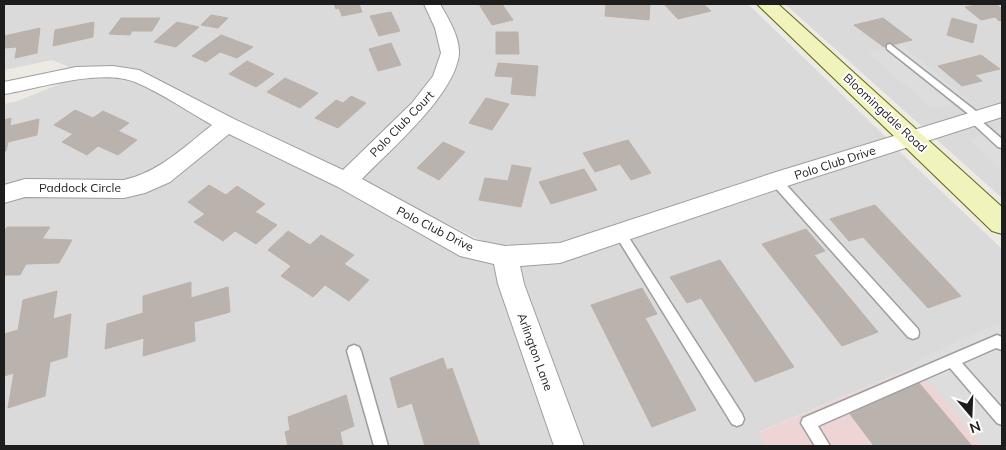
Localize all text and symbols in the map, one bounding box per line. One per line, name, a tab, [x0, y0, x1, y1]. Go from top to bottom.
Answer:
street label: Bloomingdale Road	[840, 70, 930, 155]
street label: Polo Club Court	[366, 88, 437, 160]
street label: Polo Club Drive	[792, 142, 877, 183]
street label: Paddock Circle	[39, 180, 121, 195]
street label: Polo Club Drive	[394, 203, 476, 254]
street label: Arlington Lane	[514, 311, 556, 393]
north arrow	[946, 390, 996, 440]
text: N	[967, 417, 983, 438]

